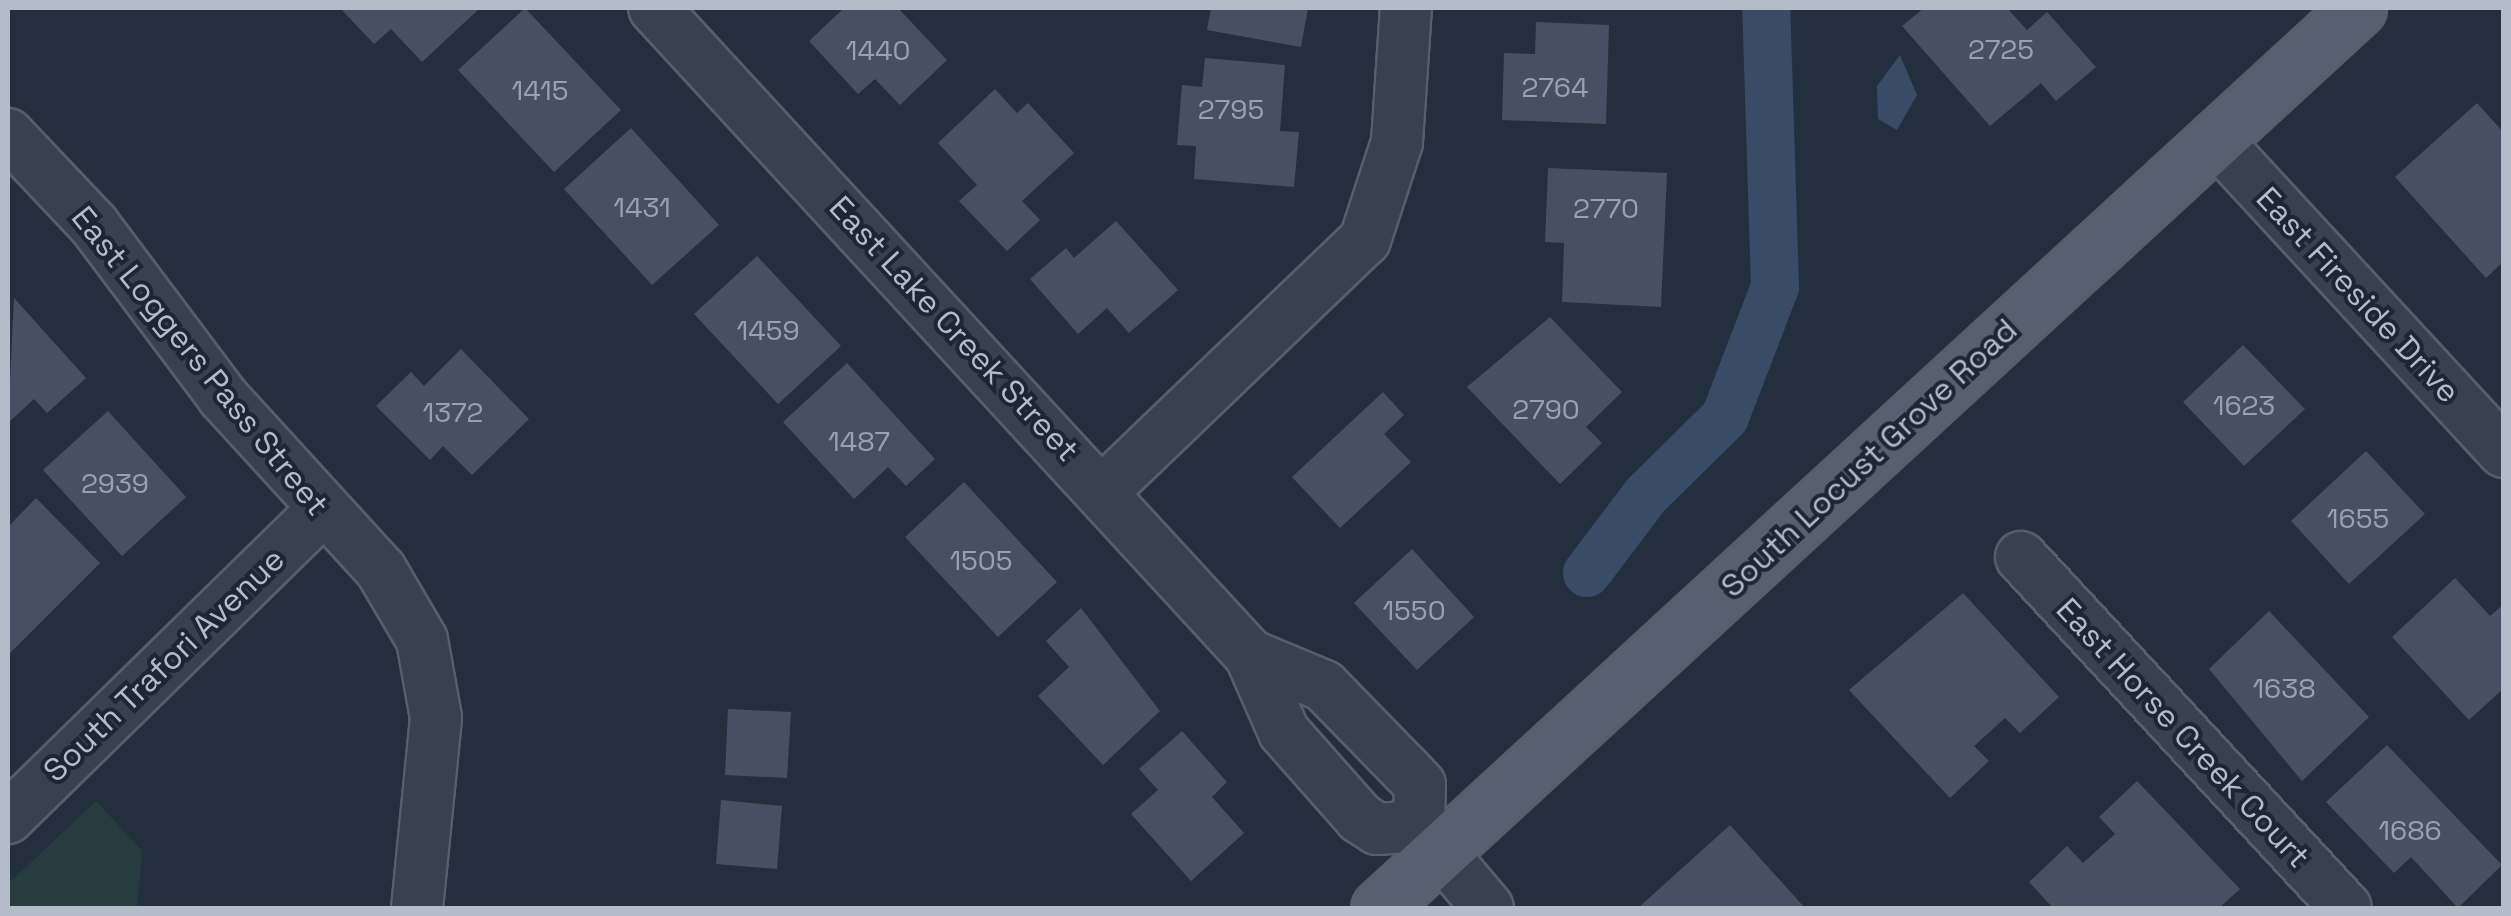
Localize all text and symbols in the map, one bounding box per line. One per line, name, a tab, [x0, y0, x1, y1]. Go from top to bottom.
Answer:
house number: 2725	[1968, 32, 2034, 66]
house number: 1440	[846, 33, 910, 67]
house number: 2764	[1522, 70, 1588, 104]
house number: 1415	[512, 73, 568, 107]
house number: 2795	[1198, 92, 1264, 126]
street label: East Fireside Drive	[2248, 179, 2468, 411]
street label: East Lake Creek Street	[821, 189, 1087, 469]
house number: 1431	[613, 190, 671, 224]
house number: 2770	[1573, 191, 1639, 225]
street label: East Loggers Pass Street	[63, 199, 337, 523]
street label: South Locust Grove Road	[1713, 311, 2025, 605]
house number: 1459	[736, 313, 800, 347]
house number: 1623	[2213, 388, 2275, 422]
house number: 2790	[1512, 392, 1580, 426]
house number: 1372	[422, 395, 484, 429]
house number: 1487	[828, 424, 890, 458]
house number: 2939	[81, 466, 149, 500]
house number: 1655	[2327, 501, 2389, 535]
street label: South Trafori Avenue	[35, 540, 293, 790]
house number: 1505	[949, 543, 1013, 577]
street label: East Horse Creek Court	[2048, 590, 2318, 876]
house number: 1550	[1382, 593, 1446, 627]
house number: 1638	[2252, 671, 2316, 705]
house number: 1686	[2378, 813, 2442, 847]

